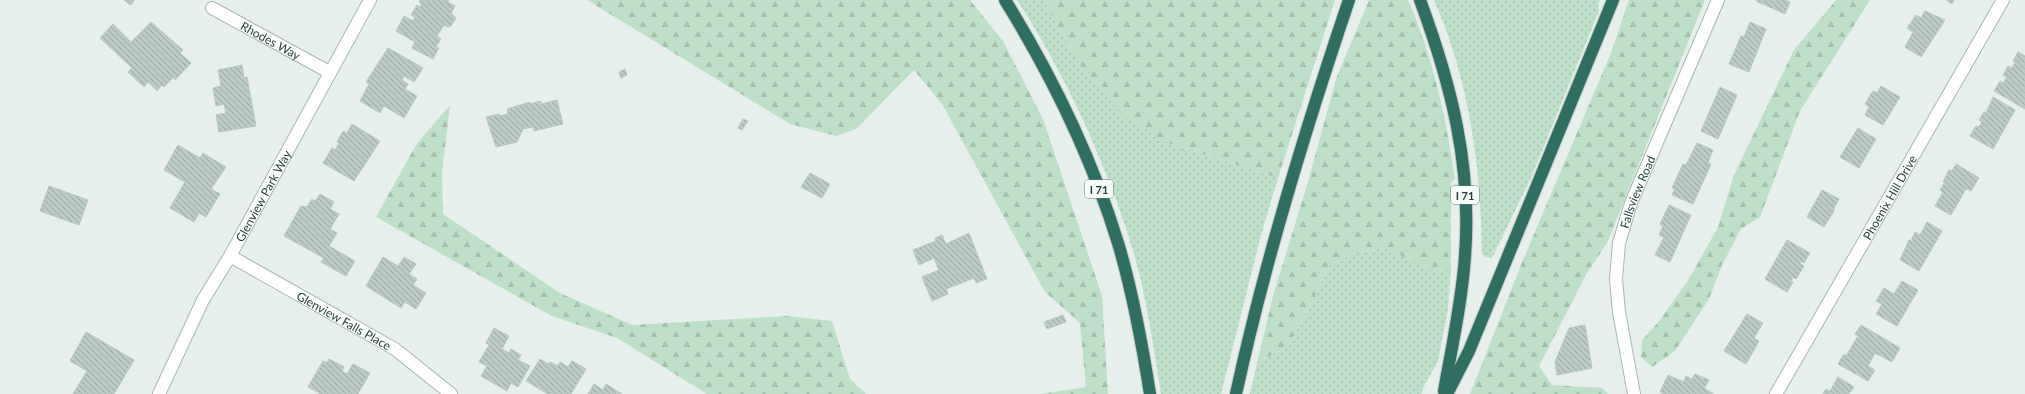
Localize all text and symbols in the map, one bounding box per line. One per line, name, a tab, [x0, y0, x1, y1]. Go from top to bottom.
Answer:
street label: Rhodes Way	[238, 18, 304, 63]
street label: Glenview Park Way	[232, 147, 294, 244]
street label: Phoenix Hill Drive	[1859, 152, 1920, 242]
street label: Fallsview Road	[1616, 153, 1658, 230]
road number: I 71	[1085, 180, 1113, 198]
road number: I 71	[1451, 186, 1479, 204]
street label: Glenview Falls Place	[294, 288, 394, 353]

